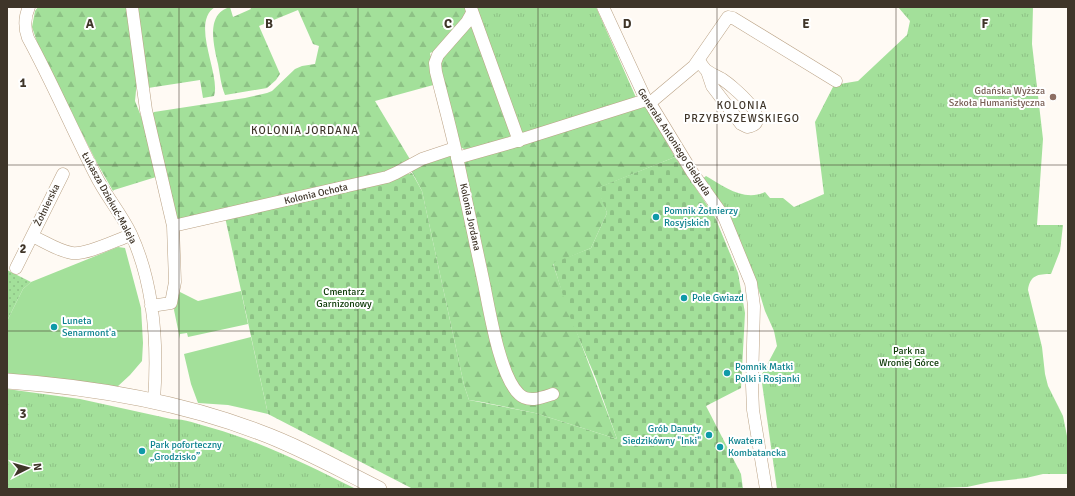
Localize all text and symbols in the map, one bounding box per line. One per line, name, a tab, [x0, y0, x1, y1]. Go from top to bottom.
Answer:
text: A	[86, 16, 95, 32]
text: B	[265, 16, 273, 32]
text: C	[444, 16, 452, 32]
text: D	[623, 16, 632, 32]
text: E	[802, 16, 810, 32]
text: F	[982, 16, 989, 32]
text: 1	[19, 75, 27, 91]
place label: Gdańska Wyższa Szkoła Humanistyczna	[949, 85, 1045, 109]
street label: Generała Antoniego Giełguda	[635, 86, 713, 198]
marker: Gdańska Wyższa Szkoła Humanistyczna	[1048, 92, 1058, 102]
district label: KOLONIA PRZYBYSZEWSKIEGO	[684, 99, 800, 125]
district label: KOLONIA JORDANA	[251, 124, 359, 137]
street label: Łukasza Dziekuć-Maleja	[79, 150, 139, 246]
street label: Kolonia Ochota	[283, 181, 349, 207]
street label: Żołnierska	[32, 182, 62, 228]
street label: Kolonia Jordana	[457, 182, 483, 252]
place label: Pomnik Żołnierzy Rosyjskich	[664, 205, 738, 229]
marker: Pomnik Żołnierzy Rosyjskich	[651, 212, 661, 222]
text: 2	[19, 241, 27, 257]
park label: Cmentarz Garnizonowy	[316, 286, 372, 310]
place label: Pole Gwiazd	[692, 292, 744, 304]
marker: Pole Gwiazd	[679, 293, 689, 303]
place label: Luneta Senarmont'a	[62, 315, 116, 339]
marker: Luneta Senarmont'a	[49, 322, 59, 332]
park label: Park na Wroniej Górce	[879, 345, 939, 369]
place label: Pomnik Matki Polki i Rosjanki	[735, 361, 800, 385]
marker: Pomnik Matki Polki i Rosjanki	[722, 368, 732, 378]
text: 3	[19, 406, 27, 422]
place label: Grób Danuty Siedzikówny "Inki"	[622, 423, 701, 447]
marker: Grób Danuty Siedzikówny "Inki"	[704, 430, 714, 440]
place label: Kwatera Kombatancka	[728, 435, 786, 459]
place label: Park poforteczny „Grodzisko”	[150, 439, 222, 463]
marker: Kwatera Kombatancka	[715, 442, 725, 452]
marker: Park poforteczny „Grodzisko”	[137, 446, 147, 456]
north arrow	[8, 448, 48, 488]
text: N	[31, 463, 44, 471]

